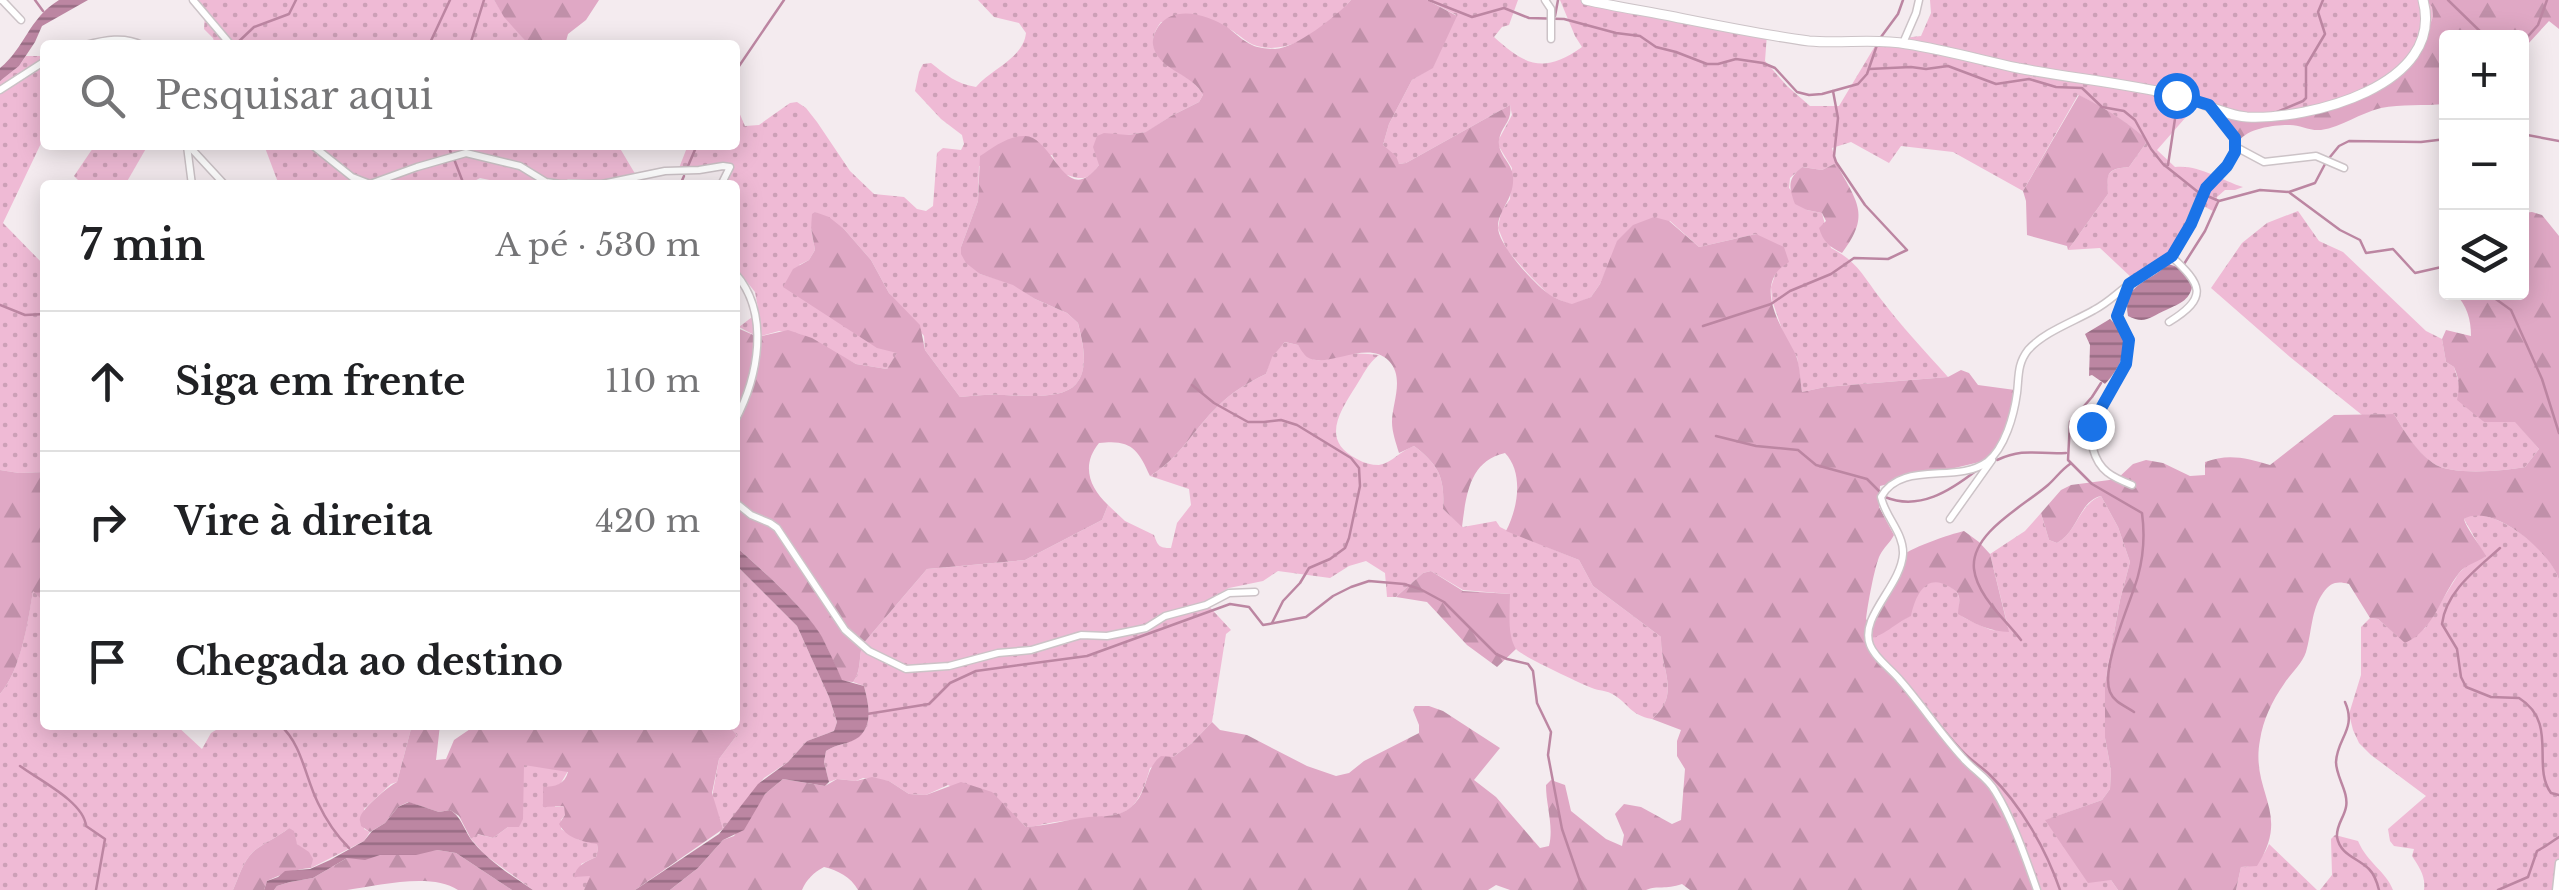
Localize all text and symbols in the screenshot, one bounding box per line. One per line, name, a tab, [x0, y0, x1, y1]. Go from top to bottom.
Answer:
map controls	[2439, 30, 2529, 300]
button: +	[2439, 30, 2529, 120]
search box	[40, 40, 740, 150]
icon: search	[75, 68, 130, 123]
text: Pesquisar aqui	[155, 72, 433, 119]
route start	[2154, 73, 2200, 119]
button: −	[2439, 120, 2529, 210]
button: layers	[2439, 210, 2529, 300]
text: 7 min	[80, 219, 205, 271]
text: A pé · 530 m	[496, 225, 700, 265]
icon: ahead	[80, 354, 135, 409]
text: Siga em frente	[175, 358, 466, 405]
text: 110 m	[605, 361, 700, 401]
route end	[2069, 404, 2115, 450]
icon: right	[80, 494, 135, 549]
text: Vire à direita	[175, 498, 433, 545]
text: 420 m	[595, 501, 700, 541]
icon: arrive	[80, 634, 135, 689]
text: Chegada ao destino	[175, 638, 563, 685]

